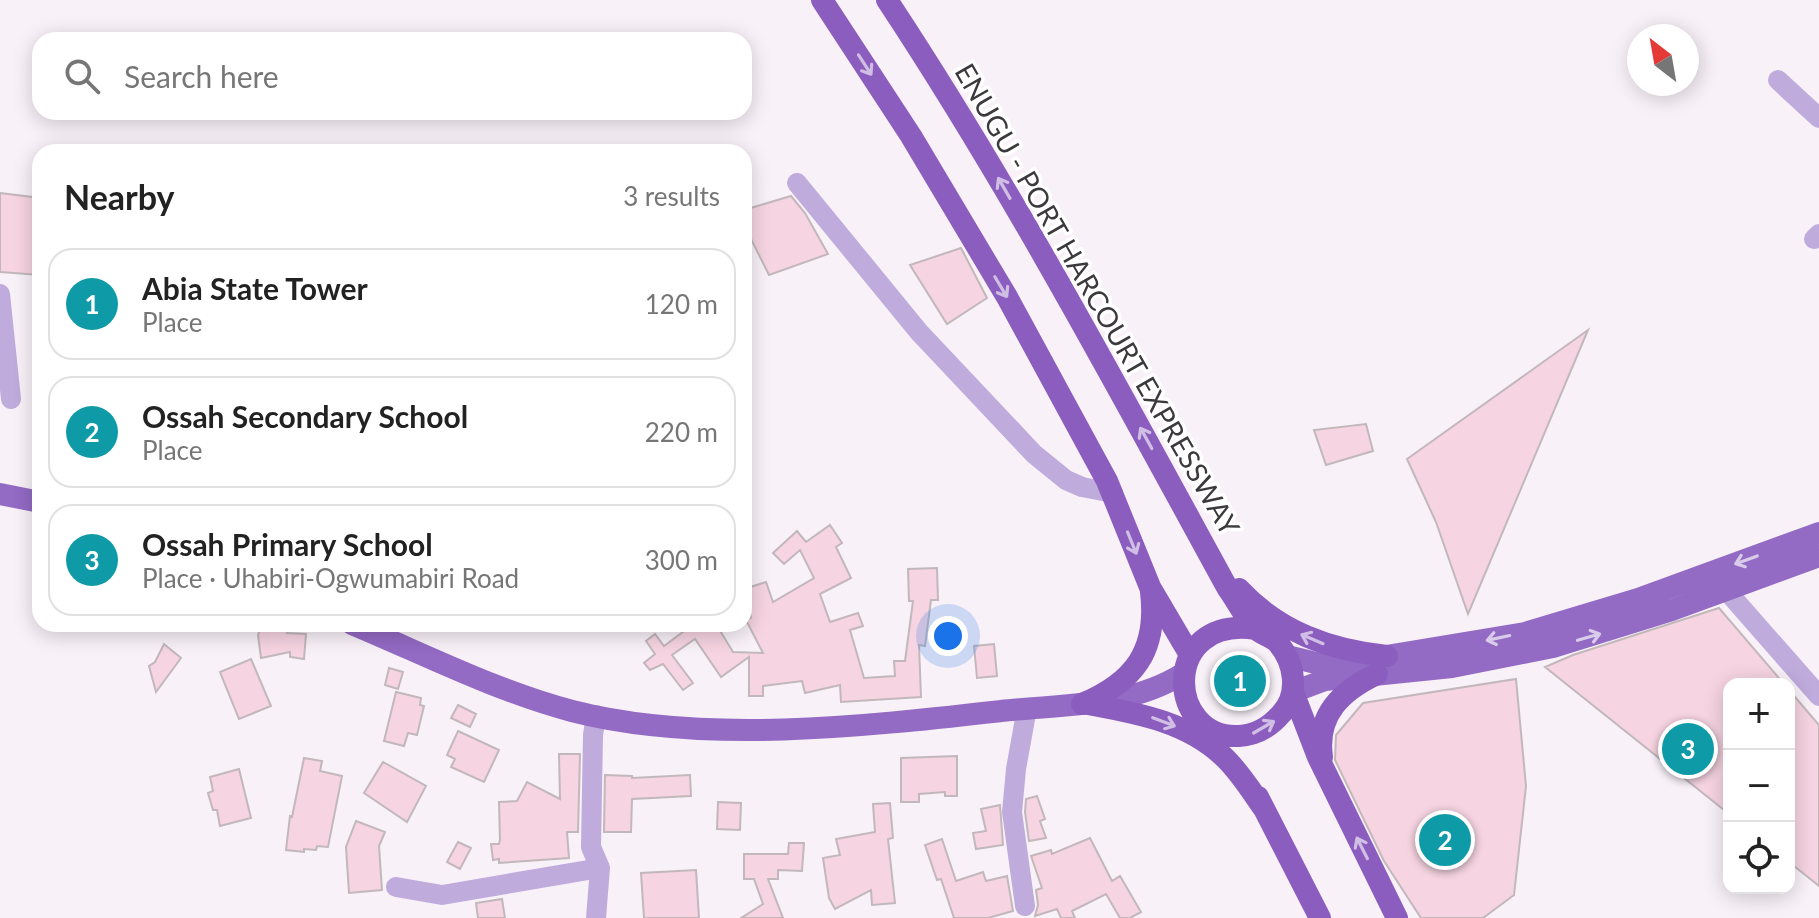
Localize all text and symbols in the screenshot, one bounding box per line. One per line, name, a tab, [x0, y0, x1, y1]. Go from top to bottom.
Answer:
north arrow	[1627, 24, 1699, 96]
search box	[32, 32, 752, 120]
icon: search	[60, 54, 104, 98]
one-way arrow	[857, 54, 873, 76]
street label: ENUGU - PORT HARCOURT EXPRESSWAY	[949, 57, 1248, 541]
text: Search here	[124, 58, 279, 94]
text: Nearby	[64, 176, 175, 217]
one-way arrow	[996, 176, 1011, 200]
text: 3 results	[623, 180, 720, 212]
text: Abia State Tower	[142, 270, 368, 306]
one-way arrow	[993, 275, 1009, 298]
text: 1	[84, 288, 100, 320]
text: 120 m	[645, 288, 718, 320]
text: Place	[142, 306, 203, 338]
text: Ossah Secondary School	[142, 398, 468, 434]
text: 2	[84, 416, 100, 448]
text: 220 m	[645, 416, 718, 448]
one-way arrow	[1138, 427, 1153, 451]
text: Place	[142, 434, 203, 466]
text: Ossah Primary School	[142, 526, 433, 562]
one-way arrow	[1126, 530, 1141, 555]
text: 3	[84, 544, 100, 576]
text: 300 m	[645, 544, 718, 576]
one-way arrow	[1734, 554, 1759, 568]
text: Place · Uhabiri-Ogwumabiri Road	[142, 562, 519, 594]
your location	[928, 616, 968, 656]
one-way arrow	[1575, 629, 1601, 644]
one-way arrow	[1300, 631, 1324, 645]
one-way arrow	[1486, 631, 1512, 646]
pin: 1	[1214, 651, 1266, 711]
map controls	[1723, 678, 1795, 894]
button: +	[1723, 678, 1795, 750]
one-way arrow	[1151, 716, 1176, 730]
one-way arrow	[1252, 719, 1275, 735]
pin: 3	[1662, 719, 1714, 779]
button: −	[1723, 750, 1795, 822]
pin: 2	[1419, 810, 1471, 870]
button: locate	[1723, 822, 1795, 894]
one-way arrow	[1354, 837, 1370, 861]

